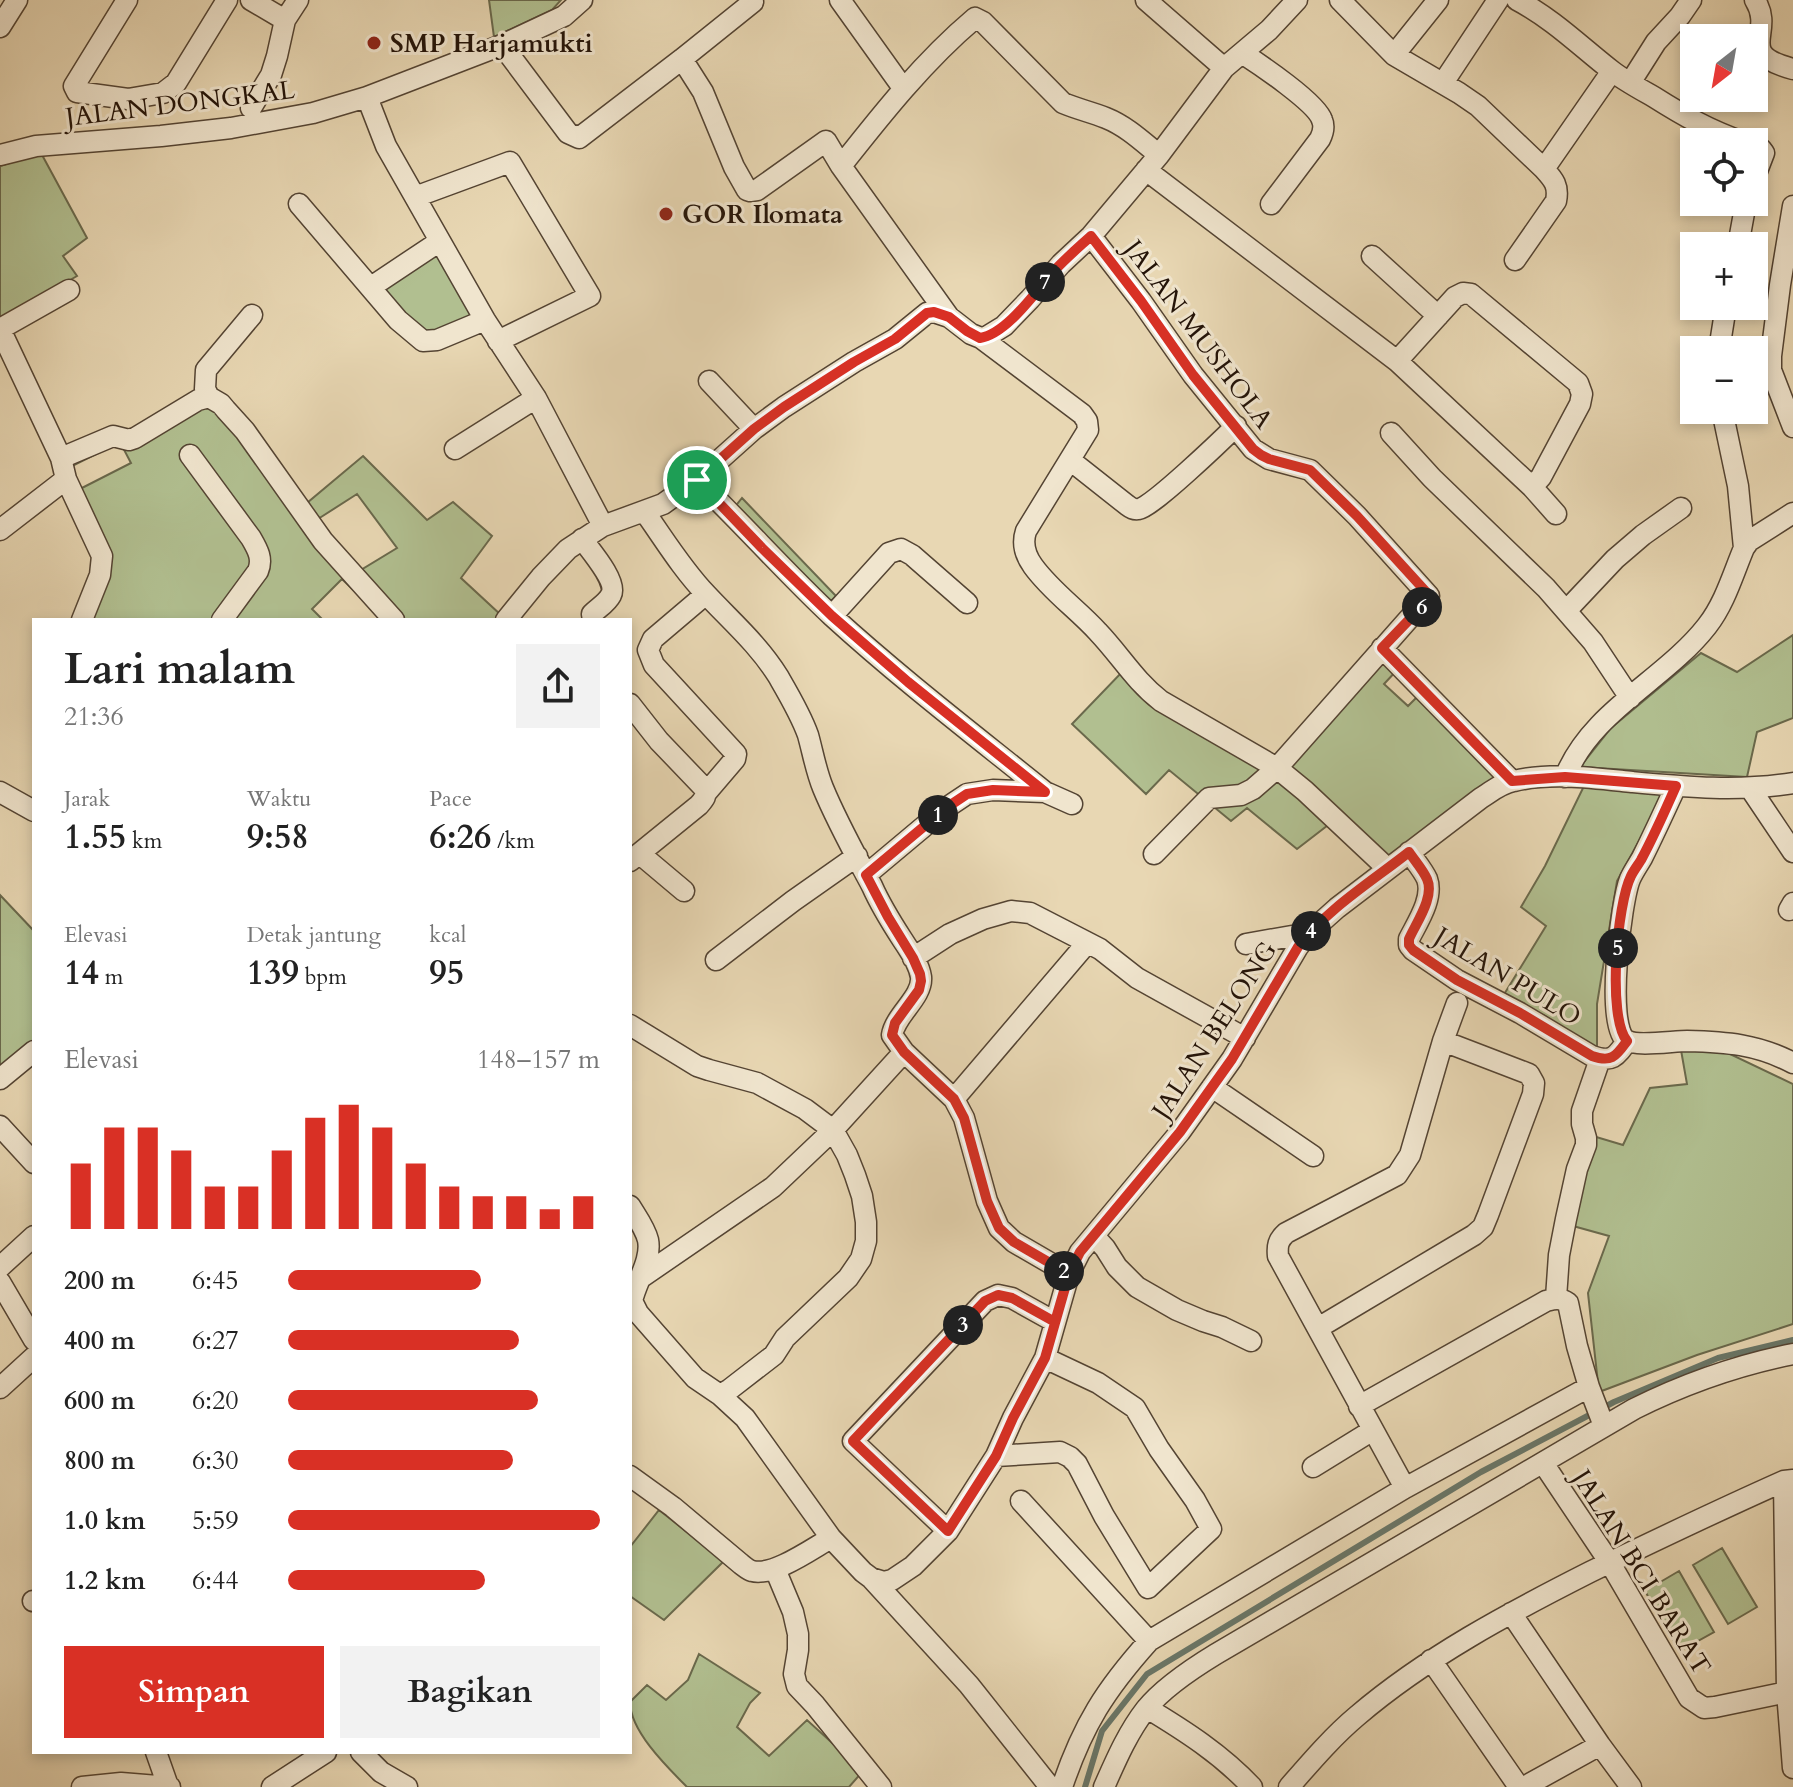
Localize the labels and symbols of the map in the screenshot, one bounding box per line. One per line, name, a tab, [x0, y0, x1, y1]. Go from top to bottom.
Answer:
north arrow	[1680, 24, 1768, 112]
place label: SMP Harjamukti	[390, 26, 593, 61]
marker: SMP Harjamukti	[365, 34, 383, 52]
street label: JALAN DONGKAL	[60, 72, 297, 135]
place label: GOR Ilomata	[682, 197, 843, 232]
marker: GOR Ilomata	[657, 205, 675, 223]
street label: JALAN MUSHOLA	[1114, 230, 1281, 436]
pin: 7	[1025, 262, 1065, 302]
pin	[663, 446, 731, 514]
pin: 6	[1402, 587, 1442, 627]
pin: 1	[918, 795, 958, 835]
pin: 4	[1291, 911, 1331, 951]
street label: JALAN PULO	[1424, 917, 1588, 1034]
pin: 5	[1598, 928, 1638, 968]
street label: JALAN BELONG	[1142, 935, 1285, 1129]
pin: 2	[1044, 1251, 1084, 1291]
pin: 3	[943, 1305, 983, 1345]
street label: JALAN BCI BARAT	[1562, 1460, 1719, 1682]

